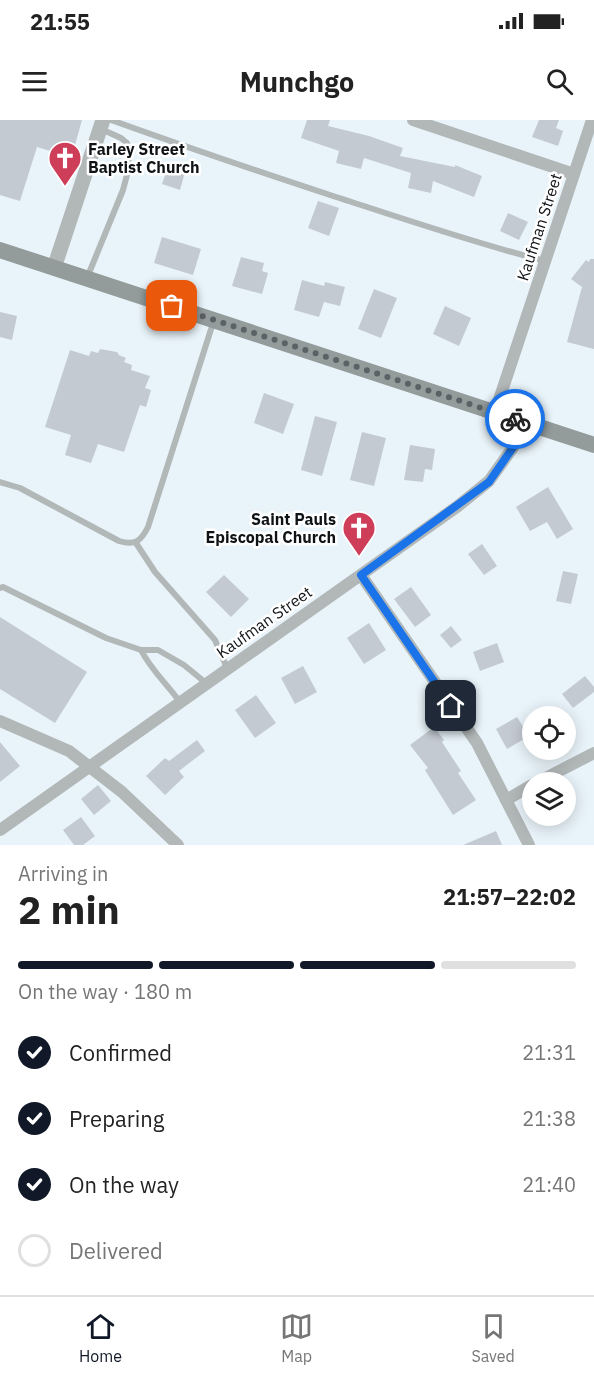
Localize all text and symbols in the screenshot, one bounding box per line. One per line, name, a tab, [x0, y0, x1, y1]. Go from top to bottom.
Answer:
text: 21:55	[30, 7, 90, 36]
text: Munchgo	[240, 64, 354, 99]
icon: menu	[18, 65, 51, 98]
icon: search	[543, 65, 576, 98]
place label: Farley Street Baptist Church	[88, 139, 200, 177]
church icon: Farley Street Baptist Church	[47, 140, 83, 187]
street label: Kaufman Street	[512, 171, 566, 283]
pin	[146, 280, 197, 331]
icon: bag	[155, 289, 188, 322]
courier	[485, 389, 545, 449]
icon: bike	[499, 403, 532, 436]
place label: Saint Pauls Episcopal Church	[206, 509, 336, 547]
church icon: Saint Pauls Episcopal Church	[341, 510, 377, 557]
street label: Kaufman Street	[212, 582, 316, 662]
pin	[425, 680, 476, 731]
icon: home	[434, 689, 467, 722]
map controls	[522, 706, 576, 826]
button: locate	[522, 706, 576, 760]
button: layers	[522, 772, 576, 826]
text: Arriving in	[18, 860, 108, 887]
text: 21:57–22:02	[443, 882, 576, 911]
text: 2 min	[18, 884, 120, 935]
text: On the way · 180 m	[18, 978, 192, 1005]
icon: check	[18, 1036, 51, 1069]
text: Confirmed	[69, 1038, 172, 1067]
text: 21:31	[522, 1039, 576, 1066]
icon: check	[18, 1102, 51, 1135]
text: Preparing	[69, 1104, 164, 1133]
text: 21:38	[522, 1105, 576, 1132]
icon: check	[18, 1168, 51, 1201]
text: On the way	[69, 1170, 179, 1199]
text: 21:40	[522, 1171, 576, 1198]
text: Delivered	[69, 1236, 163, 1265]
tab: Home	[79, 1310, 122, 1366]
tab: Map	[280, 1310, 313, 1366]
tab: Saved	[471, 1310, 515, 1366]

